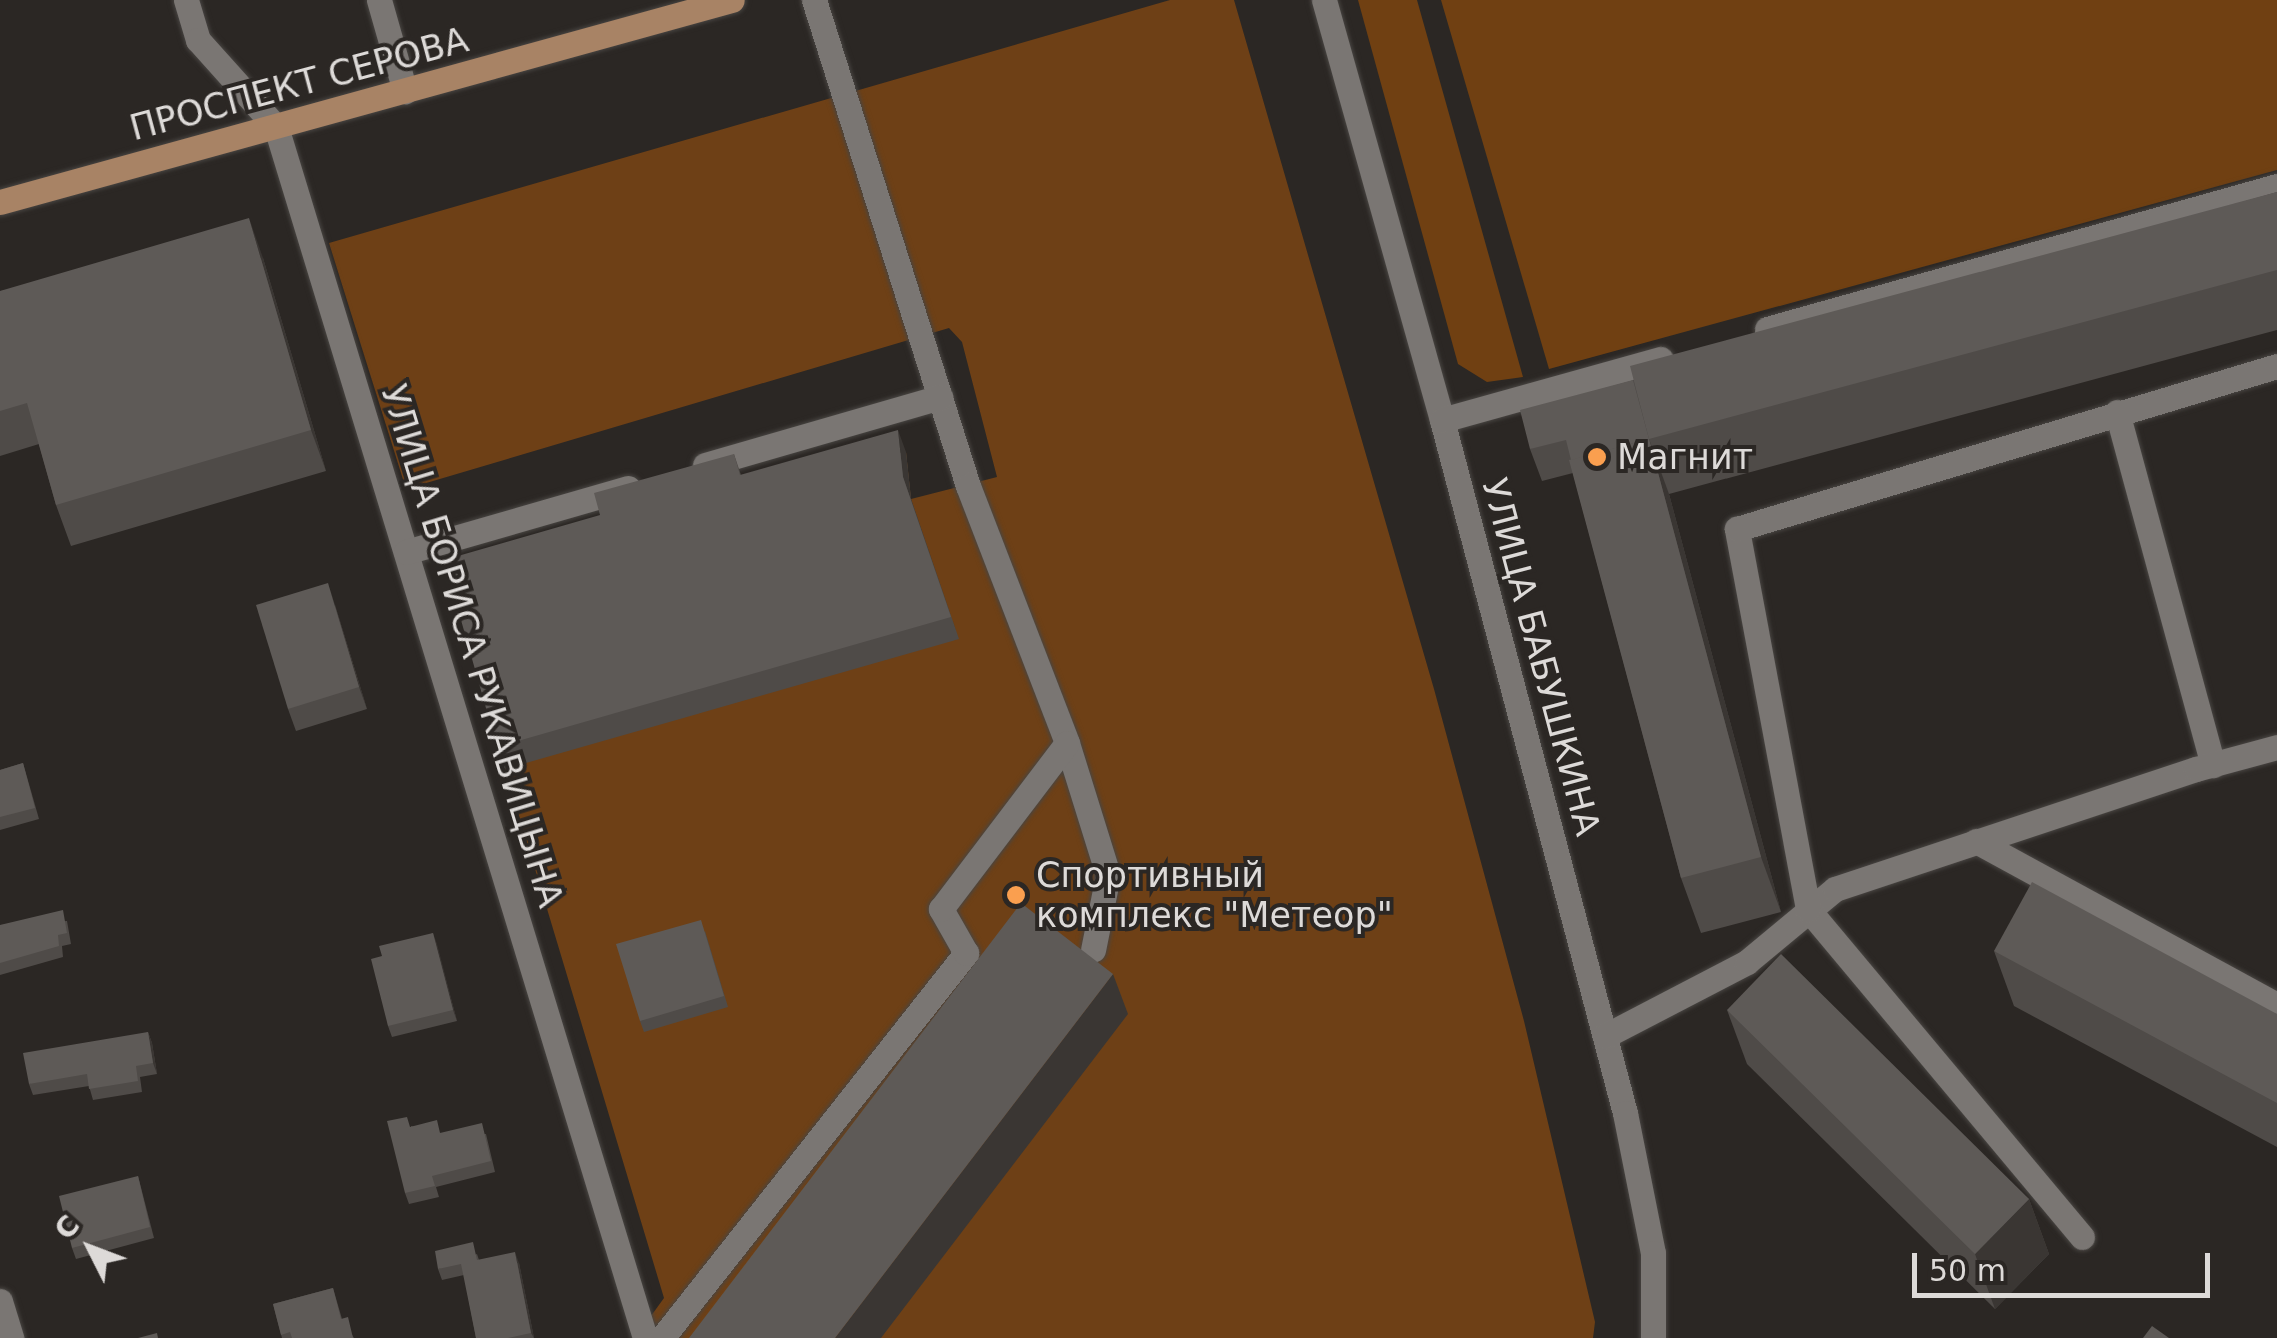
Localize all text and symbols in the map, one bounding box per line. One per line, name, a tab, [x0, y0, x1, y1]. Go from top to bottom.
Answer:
street label: ПРОСПЕКТ СЕРОВА	[125, 19, 473, 149]
street label: УЛИЦА БОРИСА РУКАВИЦЫНА	[372, 380, 572, 912]
place label: Магнит	[1617, 436, 1753, 478]
marker: Магнит	[1586, 446, 1608, 468]
street label: УЛИЦА БАБУШКИНА	[1473, 474, 1609, 840]
place label: Спортивный комплекс "Метеор"	[1036, 854, 1393, 936]
marker: Спортивный комплекс "Метеор"	[1005, 884, 1027, 906]
north arrow	[40, 1198, 140, 1298]
text: С	[48, 1209, 86, 1246]
scale bar	[1917, 1233, 2214, 1295]
text: 50 m	[1929, 1253, 2006, 1288]

